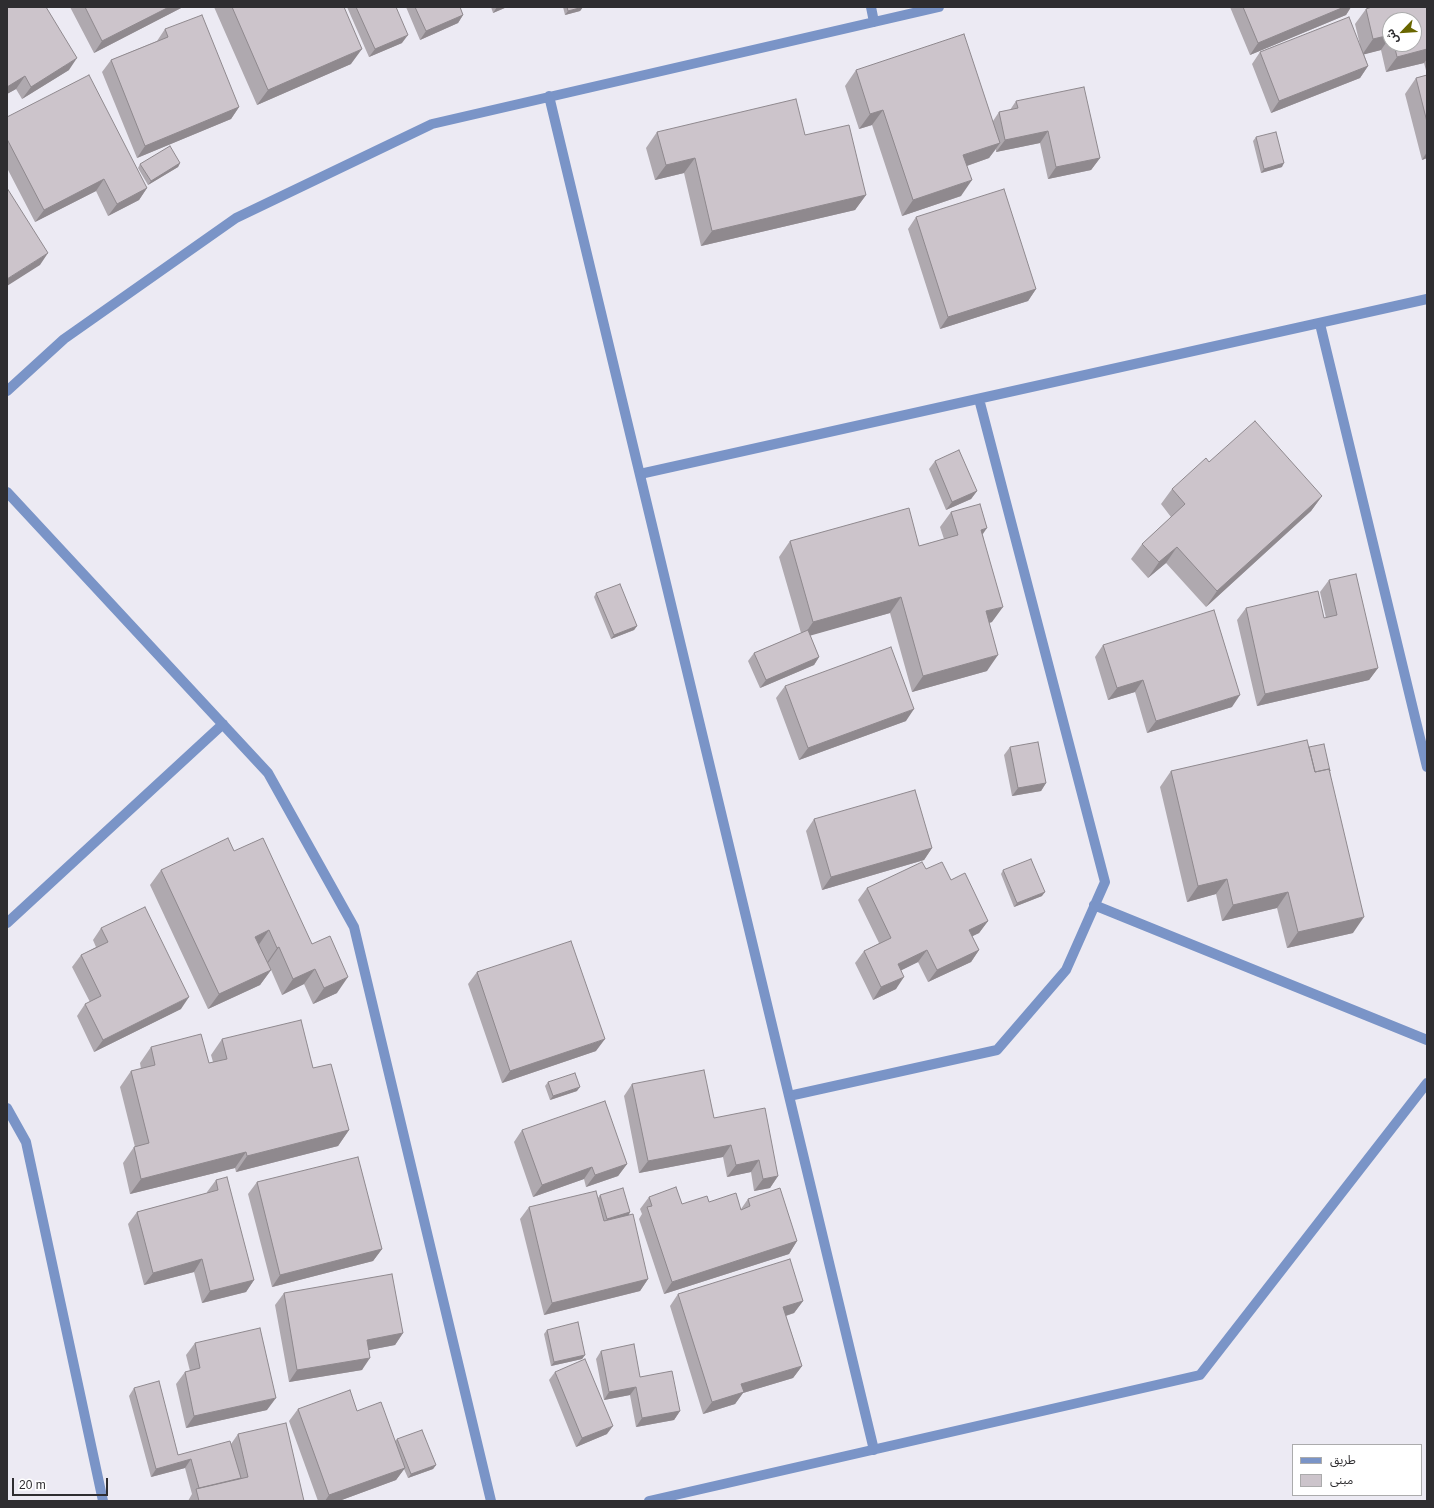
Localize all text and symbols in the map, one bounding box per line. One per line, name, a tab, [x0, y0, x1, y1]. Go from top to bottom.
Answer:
north arrow	[1382, 12, 1422, 52]
text: ش	[1383, 27, 1401, 46]
legend	[1292, 1444, 1422, 1496]
text: طريق	[1330, 1453, 1356, 1467]
scale bar	[14, 1470, 110, 1496]
text: مبنى	[1330, 1473, 1353, 1487]
text: 20 m	[19, 1478, 46, 1492]

